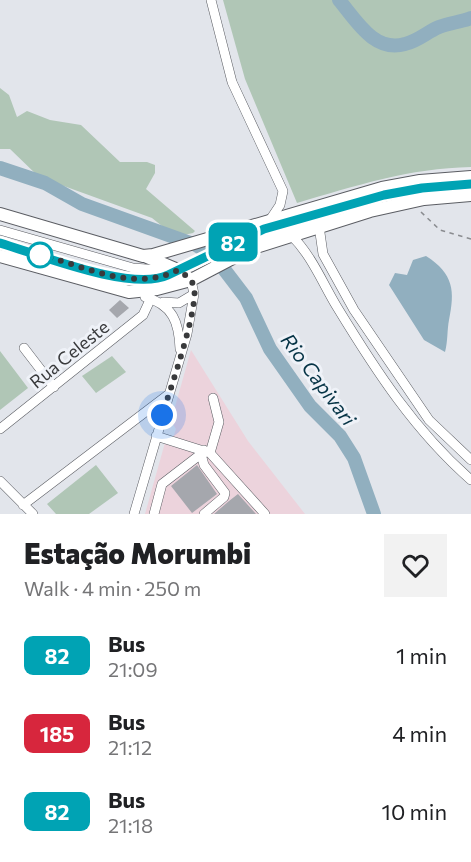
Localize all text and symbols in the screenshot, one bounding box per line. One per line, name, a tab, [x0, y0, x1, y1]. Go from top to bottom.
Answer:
line badge: 82	[206, 222, 260, 262]
text: 82	[221, 230, 245, 255]
unlabelled marker	[27, 242, 53, 268]
street label: Rua Celeste	[25, 315, 113, 393]
water label: Rio Capivari	[277, 328, 362, 430]
your location	[147, 400, 177, 430]
button: heart	[384, 534, 447, 597]
text: Estação Morumbi	[24, 536, 251, 570]
text: Walk · 4 min · 250 m	[24, 576, 201, 600]
text: Bus	[108, 630, 145, 657]
text: 1 min	[396, 642, 447, 669]
text: 82	[45, 643, 69, 668]
text: 21:09	[108, 657, 158, 681]
text: Bus	[108, 708, 145, 735]
text: 4 min	[392, 720, 447, 747]
text: 185	[40, 721, 74, 746]
text: 21:12	[108, 735, 152, 759]
text: Bus	[108, 786, 145, 813]
text: 10 min	[382, 798, 447, 825]
text: 82	[45, 799, 69, 824]
text: 21:18	[108, 813, 153, 837]

